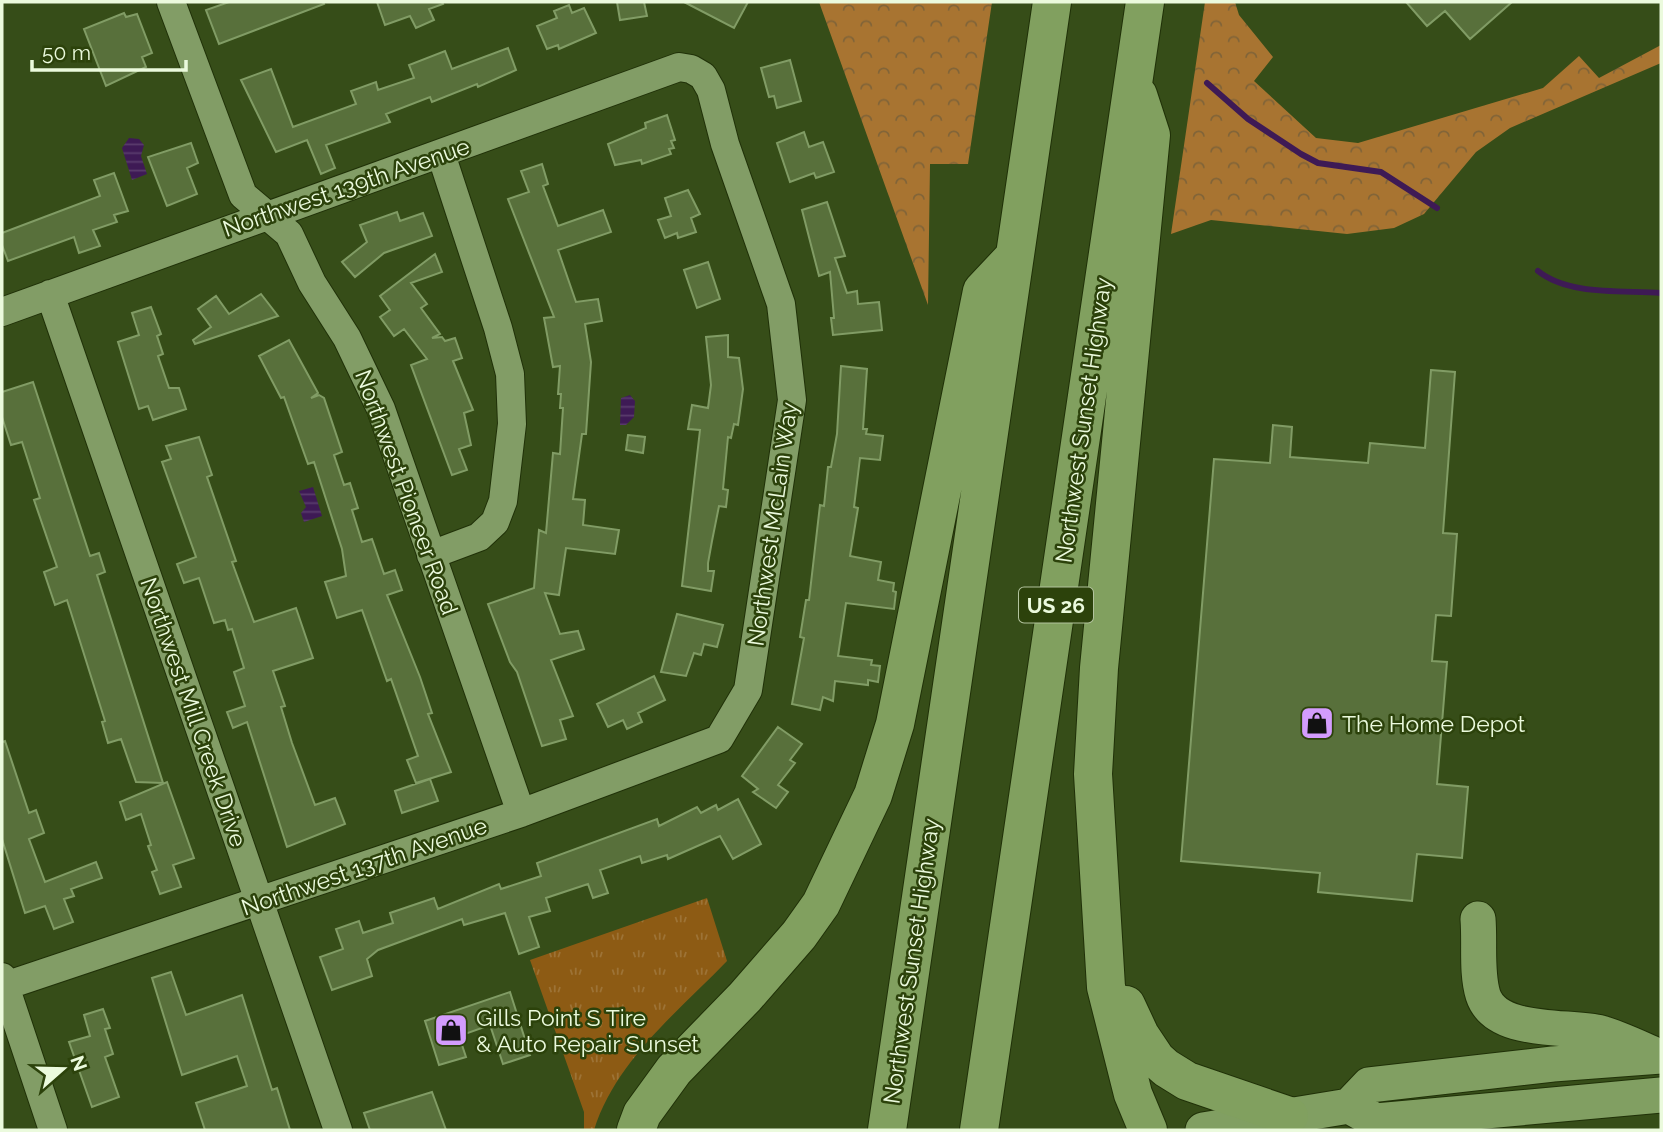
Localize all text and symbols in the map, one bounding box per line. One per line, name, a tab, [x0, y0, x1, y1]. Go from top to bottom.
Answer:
scale bar	[32, 28, 186, 72]
text: 50 m	[42, 40, 91, 65]
street label: Northwest 139th Avenue	[219, 132, 473, 242]
street label: Northwest Sunset Highway	[1050, 275, 1116, 565]
street label: Northwest Pioneer Road	[350, 366, 464, 618]
street label: Northwest McLain Way	[742, 400, 802, 648]
street label: Northwest Mill Creek Drive	[135, 574, 253, 850]
road number: US 26	[1019, 588, 1093, 622]
shop icon: The Home Depot	[1298, 704, 1336, 742]
place label: The Home Depot	[1342, 710, 1525, 737]
street label: Northwest 137th Avenue	[238, 811, 490, 921]
street label: Northwest Sunset Highway	[878, 816, 944, 1106]
place label: Gills Point S Tire & Auto Repair Sunset	[476, 1004, 699, 1057]
shop icon: Gills Point S Tire & Auto Repair Sunset	[432, 1011, 470, 1049]
north arrow	[28, 1034, 98, 1104]
text: N	[66, 1053, 92, 1074]

